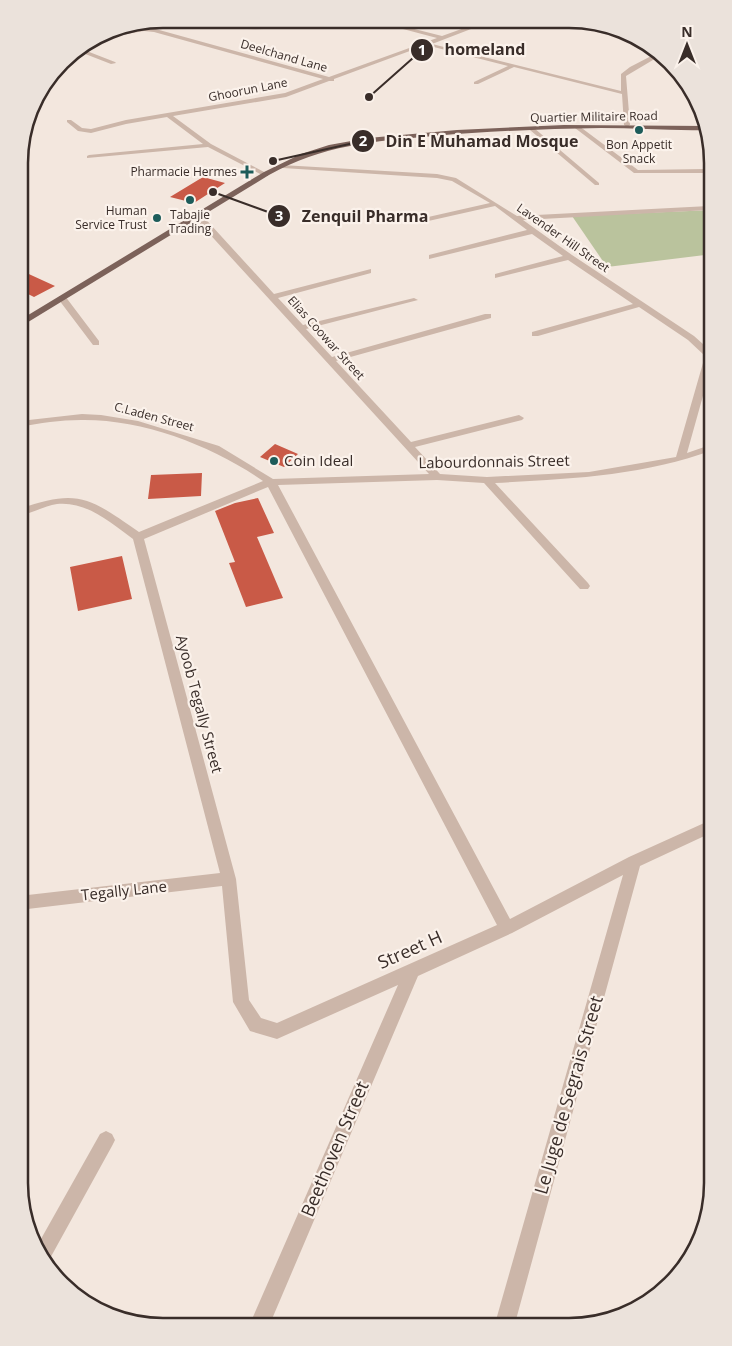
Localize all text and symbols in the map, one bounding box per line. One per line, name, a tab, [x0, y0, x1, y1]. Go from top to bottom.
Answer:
north arrow	[662, 20, 712, 70]
text: N	[681, 22, 693, 41]
callout: homeland	[409, 34, 535, 65]
street label: Deelchand Lane	[239, 35, 330, 76]
text: homeland	[445, 38, 525, 60]
text: 1	[418, 39, 426, 59]
street label: Ghoorun Lane	[207, 73, 289, 106]
street label: Quartier Militaire Road	[530, 107, 658, 126]
marker: Bon Appetit Snack	[633, 124, 645, 136]
callout: Din E Muhamad Mosque	[350, 126, 588, 157]
text: 2	[359, 130, 368, 150]
text: Din E Muhamad Mosque	[386, 130, 579, 152]
place label: Bon Appetit Snack	[606, 136, 672, 167]
place label: Pharmacie Hermes	[130, 163, 237, 180]
marker: Pharmacie Hermes	[241, 166, 253, 178]
marker: Tabajie Trading	[184, 194, 196, 206]
street label: Lavender Hill Street	[513, 199, 613, 276]
callout: Zenquil Pharma	[267, 201, 439, 232]
place label: Human Service Trust	[75, 202, 147, 233]
text: 3	[275, 205, 283, 225]
text: Zenquil Pharma	[302, 205, 428, 227]
place label: Tabajie Trading	[169, 206, 212, 237]
marker: Human Service Trust	[151, 212, 163, 224]
street label: Elias Coowar Street	[284, 292, 369, 383]
street label: C.Laden Street	[112, 398, 196, 435]
place label: Coin Ideal	[284, 450, 353, 470]
street label: Labourdonnais Street	[418, 450, 570, 472]
marker: Coin Ideal	[268, 455, 280, 467]
street label: Ayoob Tegally Street	[172, 632, 228, 775]
street label: Tegally Lane	[80, 876, 168, 904]
street label: Street H	[374, 924, 446, 974]
street label: Le Juge de Segrais Street	[528, 993, 608, 1197]
street label: Beethoven Street	[295, 1077, 373, 1220]

